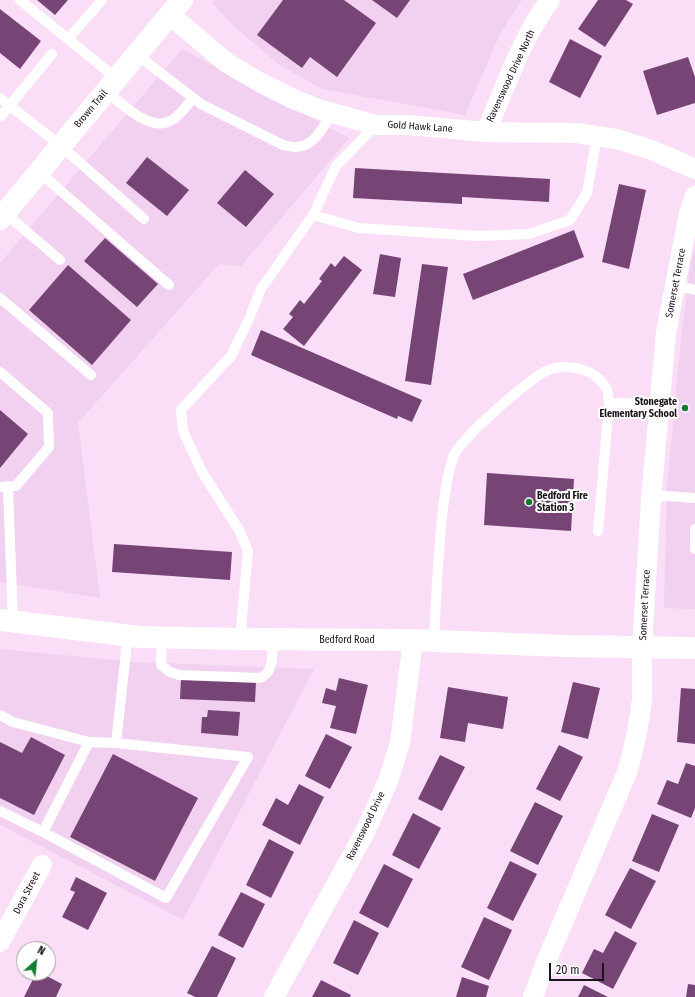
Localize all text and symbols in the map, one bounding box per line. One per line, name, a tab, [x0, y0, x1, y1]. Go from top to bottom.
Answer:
street label: Ravenswood Drive North	[484, 28, 538, 124]
street label: Brown Trail	[72, 88, 110, 130]
street label: Gold Hawk Lane	[387, 119, 453, 135]
street label: Somerset Terrace	[663, 247, 689, 319]
place label: Stonegate Elementary School	[600, 396, 677, 420]
marker: Stonegate Elementary School	[680, 403, 690, 413]
place label: Bedford Fire Station 3	[537, 490, 588, 514]
marker: Bedford Fire Station 3	[524, 497, 534, 507]
street label: Somerset Terrace	[637, 569, 653, 641]
street label: Bedford Road	[319, 634, 375, 646]
street label: Ravenswood Drive	[344, 790, 388, 862]
street label: Dora Street	[11, 870, 43, 916]
north arrow	[16, 941, 56, 981]
text: N	[35, 943, 47, 958]
scale bar	[551, 955, 606, 981]
text: 20 m	[556, 963, 580, 977]

